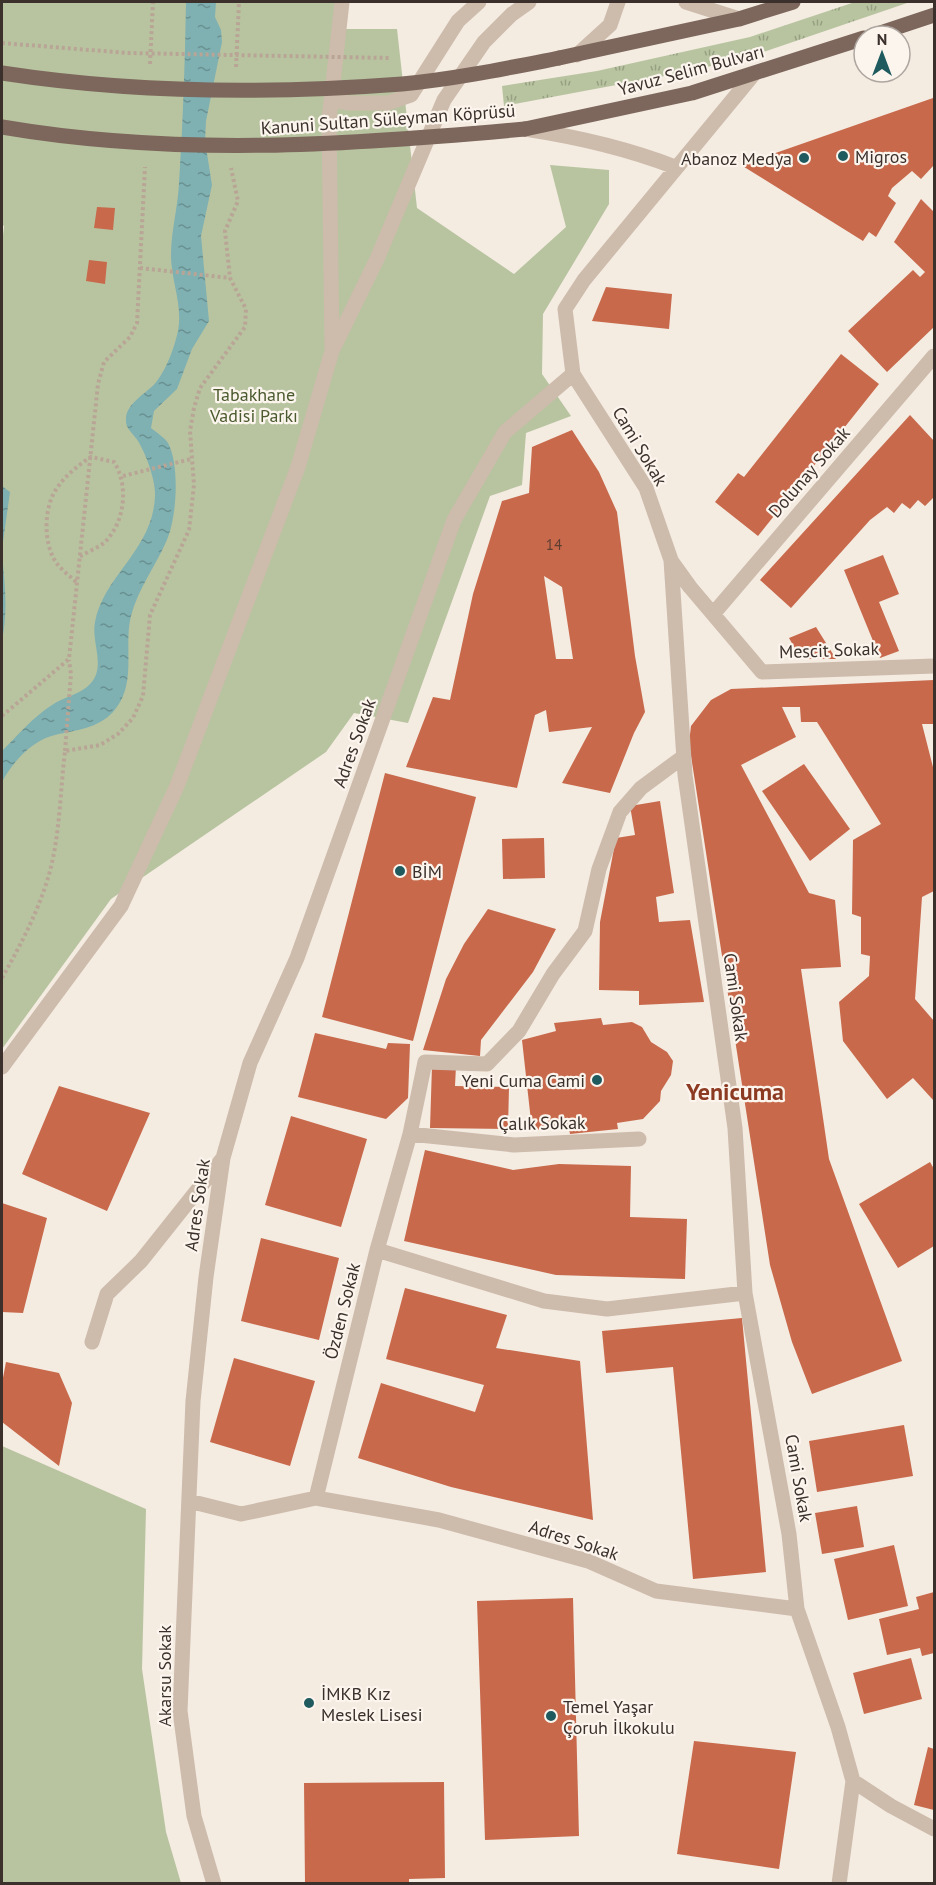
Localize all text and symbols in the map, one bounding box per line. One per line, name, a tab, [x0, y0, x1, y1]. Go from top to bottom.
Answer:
north arrow	[852, 24, 912, 84]
text: N	[877, 29, 887, 49]
street label: Yavuz Selim Bulvarı	[615, 39, 767, 101]
street label: Kanuni Sultan Süleyman Köprüsü	[260, 99, 516, 139]
place label: Migros	[855, 145, 907, 168]
place label: Abanoz Medya	[681, 147, 792, 170]
marker: Migros	[836, 149, 850, 163]
marker: Abanoz Medya	[797, 151, 811, 165]
park label: Tabakhane Vadisi Parkı	[209, 383, 298, 427]
street label: Cami Sokak	[607, 402, 673, 490]
street label: Dolunay Sokak	[763, 422, 855, 522]
house number: 14	[546, 535, 562, 554]
street label: Mescit Sokak	[779, 637, 880, 663]
street label: Adres Sokak	[327, 695, 381, 791]
place label: BİM	[412, 860, 442, 883]
marker: BİM	[393, 864, 407, 878]
street label: Cami Sokak	[718, 952, 754, 1043]
place label: Yeni Cuma Cami	[462, 1069, 585, 1092]
marker: Yeni Cuma Cami	[590, 1073, 604, 1087]
district label: Yenicuma	[685, 1076, 784, 1107]
street label: Çalık Sokak	[498, 1111, 586, 1135]
street label: Adres Sokak	[179, 1157, 215, 1253]
street label: Özden Sokak	[319, 1260, 365, 1362]
street label: Cami Sokak	[780, 1432, 818, 1524]
street label: Adres Sokak	[526, 1515, 622, 1565]
street label: Akarsu Sokak	[153, 1625, 176, 1727]
place label: İMKB Kız Meslek Lisesi	[321, 1682, 423, 1726]
place label: Temel Yaşar Çoruh İlkokulu	[563, 1695, 675, 1739]
marker: İMKB Kız Meslek Lisesi	[302, 1696, 316, 1710]
marker: Temel Yaşar Çoruh İlkokulu	[544, 1709, 558, 1723]

